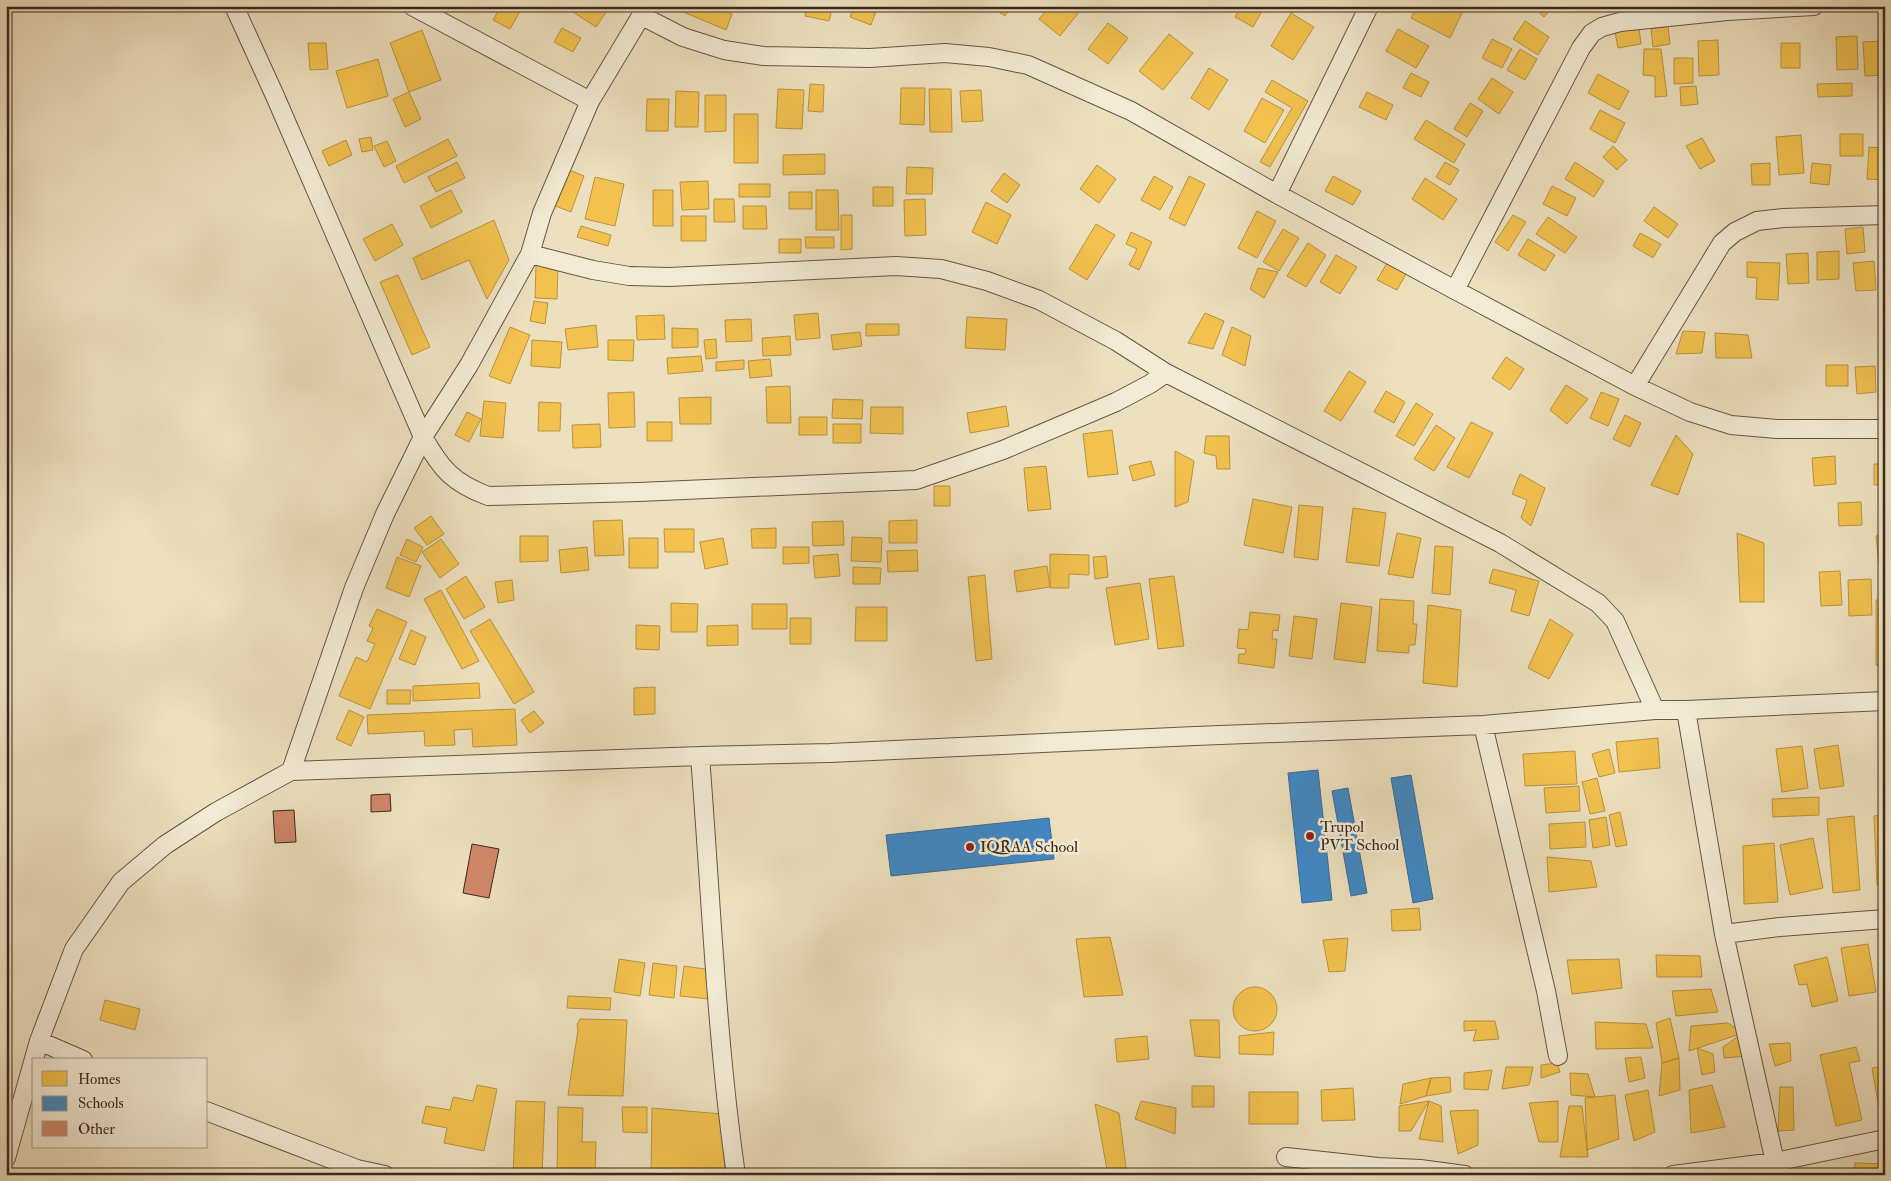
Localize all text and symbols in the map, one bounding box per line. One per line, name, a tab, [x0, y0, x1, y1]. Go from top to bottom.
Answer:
place label: Trupol PVT School	[1320, 817, 1399, 855]
marker: Trupol PVT School	[1304, 830, 1316, 842]
place label: IQRAA School	[980, 837, 1078, 857]
marker: IQRAA School	[964, 841, 976, 853]
legend	[32, 1058, 208, 1148]
text: Homes	[78, 1070, 120, 1089]
text: Schools	[78, 1094, 124, 1113]
text: Other	[78, 1120, 115, 1139]

